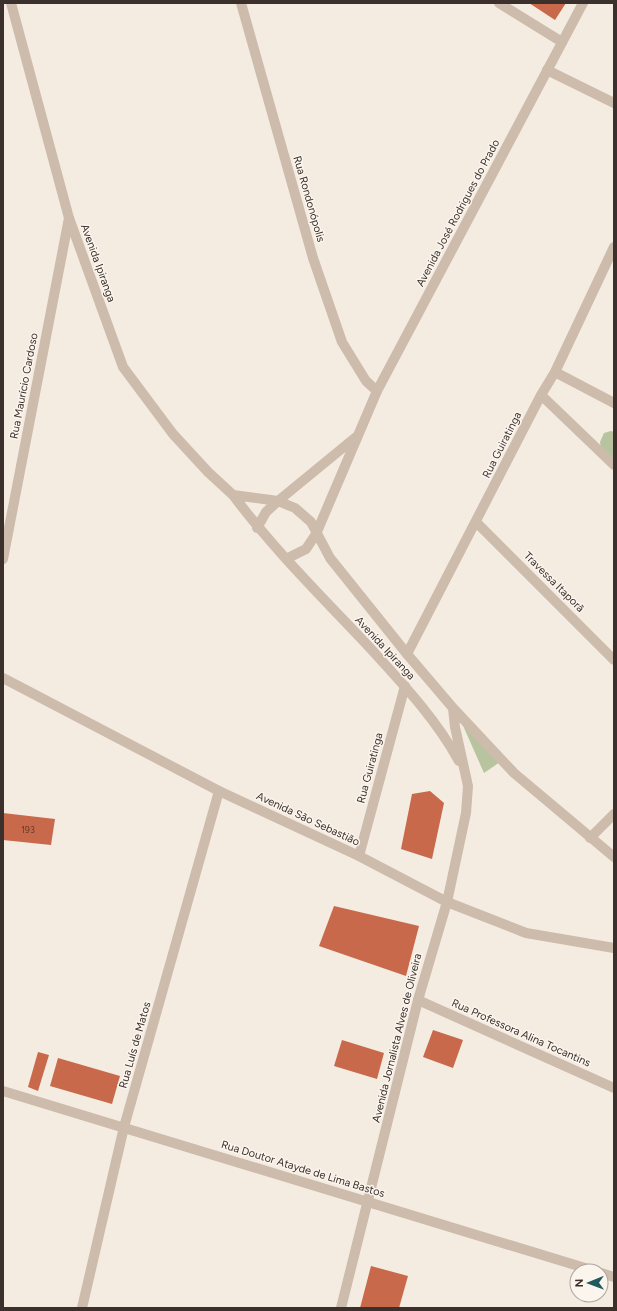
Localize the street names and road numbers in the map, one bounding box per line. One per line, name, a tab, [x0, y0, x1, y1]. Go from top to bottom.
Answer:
street label: Avenida José Rodrigues do Prado	[414, 137, 502, 289]
street label: Rua Rondonópolis	[290, 154, 328, 244]
street label: Avenida Ipiranga	[78, 222, 118, 304]
street label: Rua Maurício Cardoso	[7, 332, 41, 440]
street label: Rua Guiratinga	[480, 410, 524, 480]
street label: Travessa Itaporã	[521, 549, 587, 615]
street label: Avenida Ipiranga	[352, 614, 418, 682]
street label: Rua Guiratinga	[354, 731, 386, 805]
street label: Avenida São Sebastião	[254, 789, 362, 849]
street label: Avenida Jornalista Alves de Oliveira	[370, 952, 424, 1124]
street label: Rua Professora Alina Tocantins	[449, 996, 593, 1070]
street label: Rua Luís de Matos	[116, 1000, 154, 1090]
street label: Rua Doutor Atayde de Lima Bastos	[220, 1138, 386, 1200]

